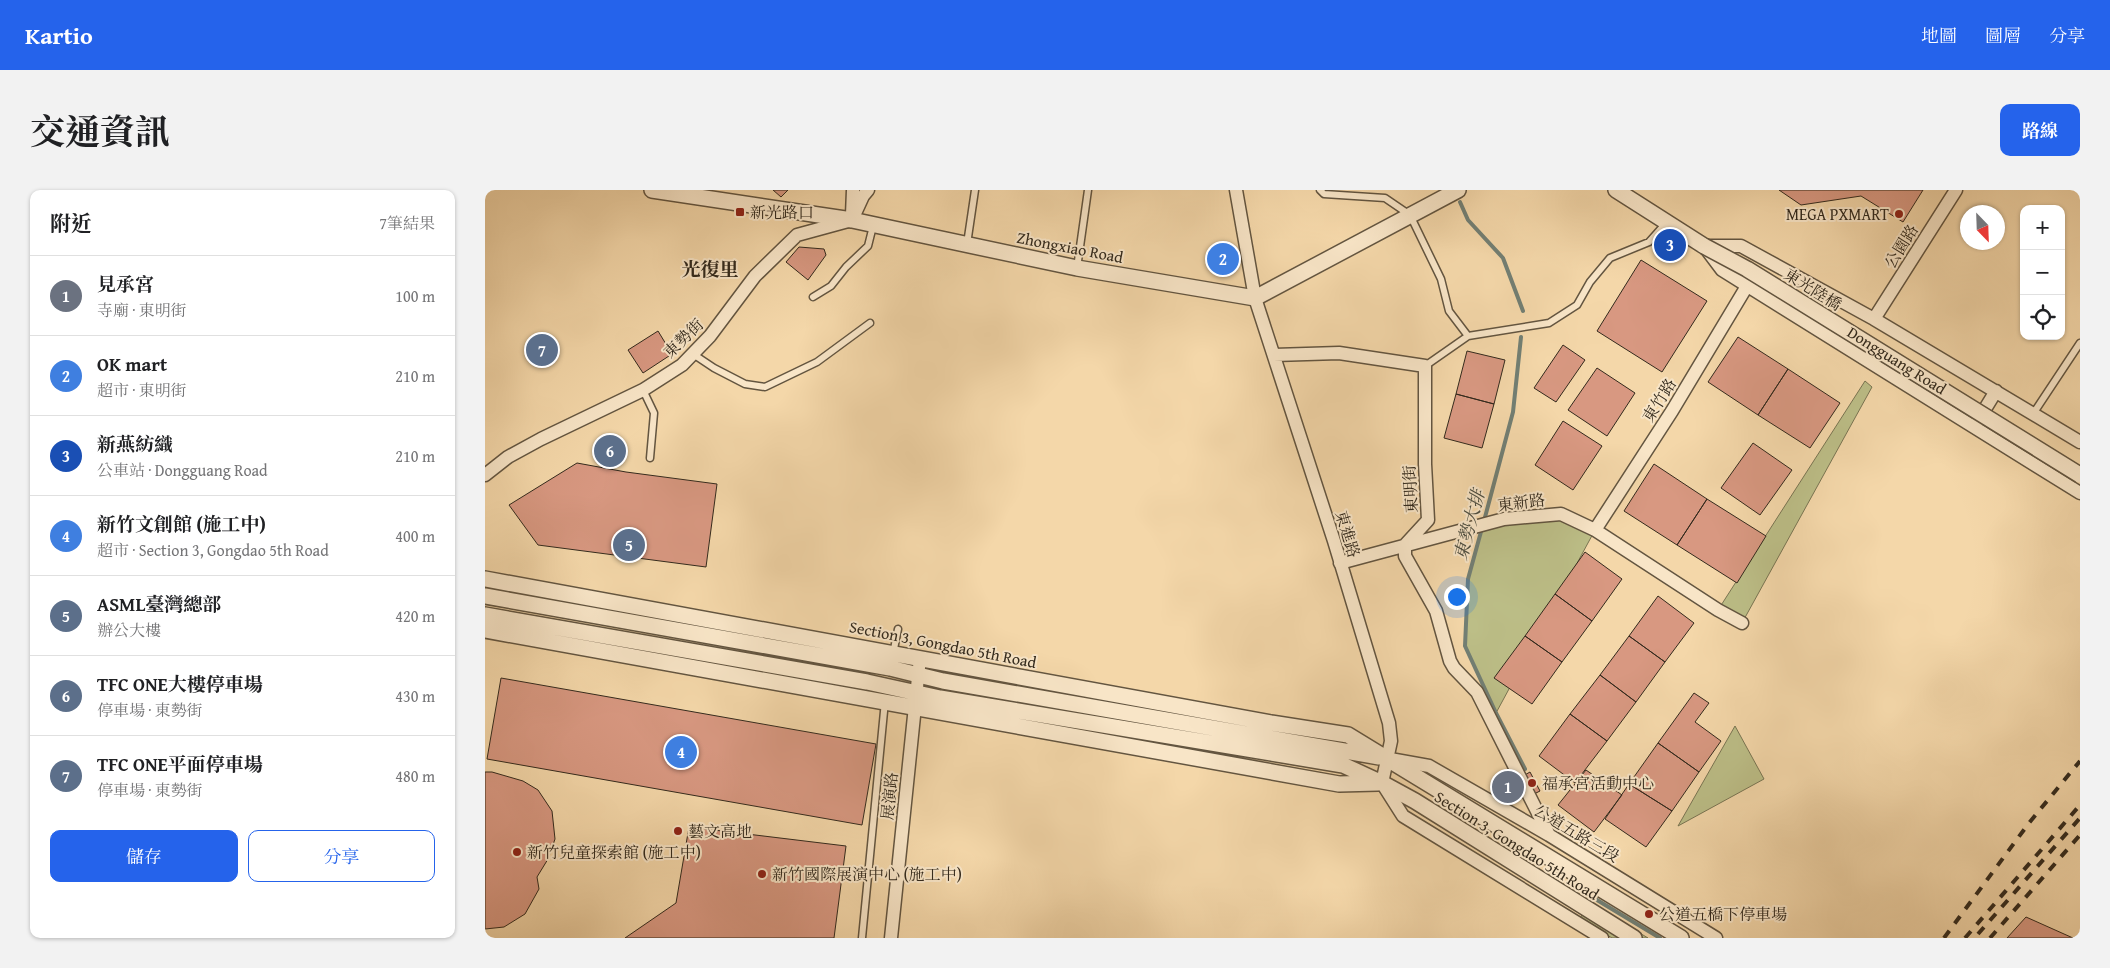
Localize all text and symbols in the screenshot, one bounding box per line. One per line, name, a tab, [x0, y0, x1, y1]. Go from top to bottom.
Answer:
text: Kartio	[25, 18, 93, 53]
text: 地圖	[1921, 22, 1957, 49]
text: 圖層	[1985, 22, 2021, 49]
text: 分享	[2049, 22, 2085, 49]
button: 路線	[2000, 104, 2080, 156]
text: 交通資訊	[30, 106, 170, 157]
place label: 新光路口	[750, 200, 814, 224]
place label: MEGA PXMART	[1786, 202, 1889, 226]
north arrow	[1960, 205, 2005, 250]
map controls	[2020, 205, 2065, 340]
button: +	[2020, 205, 2065, 250]
marker: 新光路口	[734, 206, 746, 218]
text: 附近	[50, 208, 92, 239]
marker: MEGA PXMART	[1893, 208, 1905, 220]
text: 7筆結果	[379, 211, 435, 235]
street label: 公園路	[1878, 219, 1924, 273]
street label: Zhongxiao Road	[1015, 225, 1126, 269]
pin: 3	[1654, 226, 1686, 264]
pin: 2	[1207, 240, 1239, 278]
button: −	[2020, 250, 2065, 295]
district label: 光復里	[681, 255, 739, 283]
street label: 東光陸橋	[1779, 262, 1847, 316]
text: 見承宮	[97, 270, 154, 298]
text: 1	[62, 284, 70, 308]
text: 100 m	[395, 284, 435, 308]
button: locate	[2020, 295, 2065, 340]
text: 寺廟 · 東明街	[97, 298, 187, 322]
street label: 東勢街	[657, 313, 709, 363]
street label: Dongguang Road	[1843, 320, 1952, 400]
pin: 7	[526, 331, 558, 369]
text: OK mart	[97, 350, 167, 378]
text: 2	[62, 364, 70, 388]
text: 210 m	[395, 364, 435, 388]
street label: 東竹路	[1636, 373, 1682, 427]
text: 超市 · 東明街	[97, 378, 187, 402]
text: 新燕紡織	[97, 430, 173, 458]
pin: 6	[594, 432, 626, 470]
text: 3	[62, 444, 70, 468]
text: 210 m	[395, 444, 435, 468]
text: 公車站 · Dongguang Road	[97, 458, 268, 482]
street label: 東明街	[1397, 464, 1423, 514]
water label: 東勢大排	[1447, 484, 1492, 563]
street label: 東新路	[1496, 487, 1546, 517]
street label: 東進路	[1330, 508, 1366, 560]
text: 新竹文創館 (施工中)	[97, 510, 266, 538]
text: 4	[62, 524, 70, 548]
text: 400 m	[395, 524, 435, 548]
pin: 5	[613, 526, 645, 564]
text: 超市 · Section 3, Gongdao 5th Road	[97, 538, 329, 562]
your location	[1444, 584, 1470, 610]
text: ASML臺灣總部	[97, 590, 221, 618]
text: 5	[62, 604, 70, 628]
text: 420 m	[395, 604, 435, 628]
street label: Section 3, Gongdao 5th Road	[847, 614, 1039, 674]
text: 辦公大樓	[97, 618, 161, 642]
text: TFC ONE大樓停車場	[97, 670, 263, 698]
text: 6	[62, 684, 70, 708]
text: 430 m	[395, 684, 435, 708]
text: 停車場 · 東勢街	[97, 698, 203, 722]
pin: 4	[665, 733, 697, 771]
text: TFC ONE平面停車場	[97, 750, 263, 778]
text: 7	[62, 764, 70, 788]
text: 480 m	[395, 764, 435, 788]
pin: 1	[1492, 768, 1524, 806]
street label: 展演路	[875, 771, 903, 821]
place label: 福承宮活動中心	[1542, 771, 1654, 795]
marker: 福承宮活動中心	[1526, 777, 1538, 789]
text: 停車場 · 東勢街	[97, 778, 203, 802]
street label: Section 3, Gongdao 5th Road	[1430, 784, 1604, 906]
street label: 公道五路三段	[1530, 798, 1624, 868]
place label: 藝文高地	[688, 819, 752, 843]
marker: 藝文高地	[672, 825, 684, 837]
button: 儲存	[50, 830, 238, 882]
button: 分享	[248, 830, 435, 882]
place label: 新竹兒童探索館 (施工中)	[527, 840, 701, 864]
marker: 新竹兒童探索館 (施工中)	[511, 846, 523, 858]
place label: 新竹國際展演中心 (施工中)	[772, 862, 962, 886]
marker: 新竹國際展演中心 (施工中)	[756, 868, 768, 880]
place label: 公道五橋下停車場	[1659, 902, 1787, 926]
marker: 公道五橋下停車場	[1643, 908, 1655, 920]

